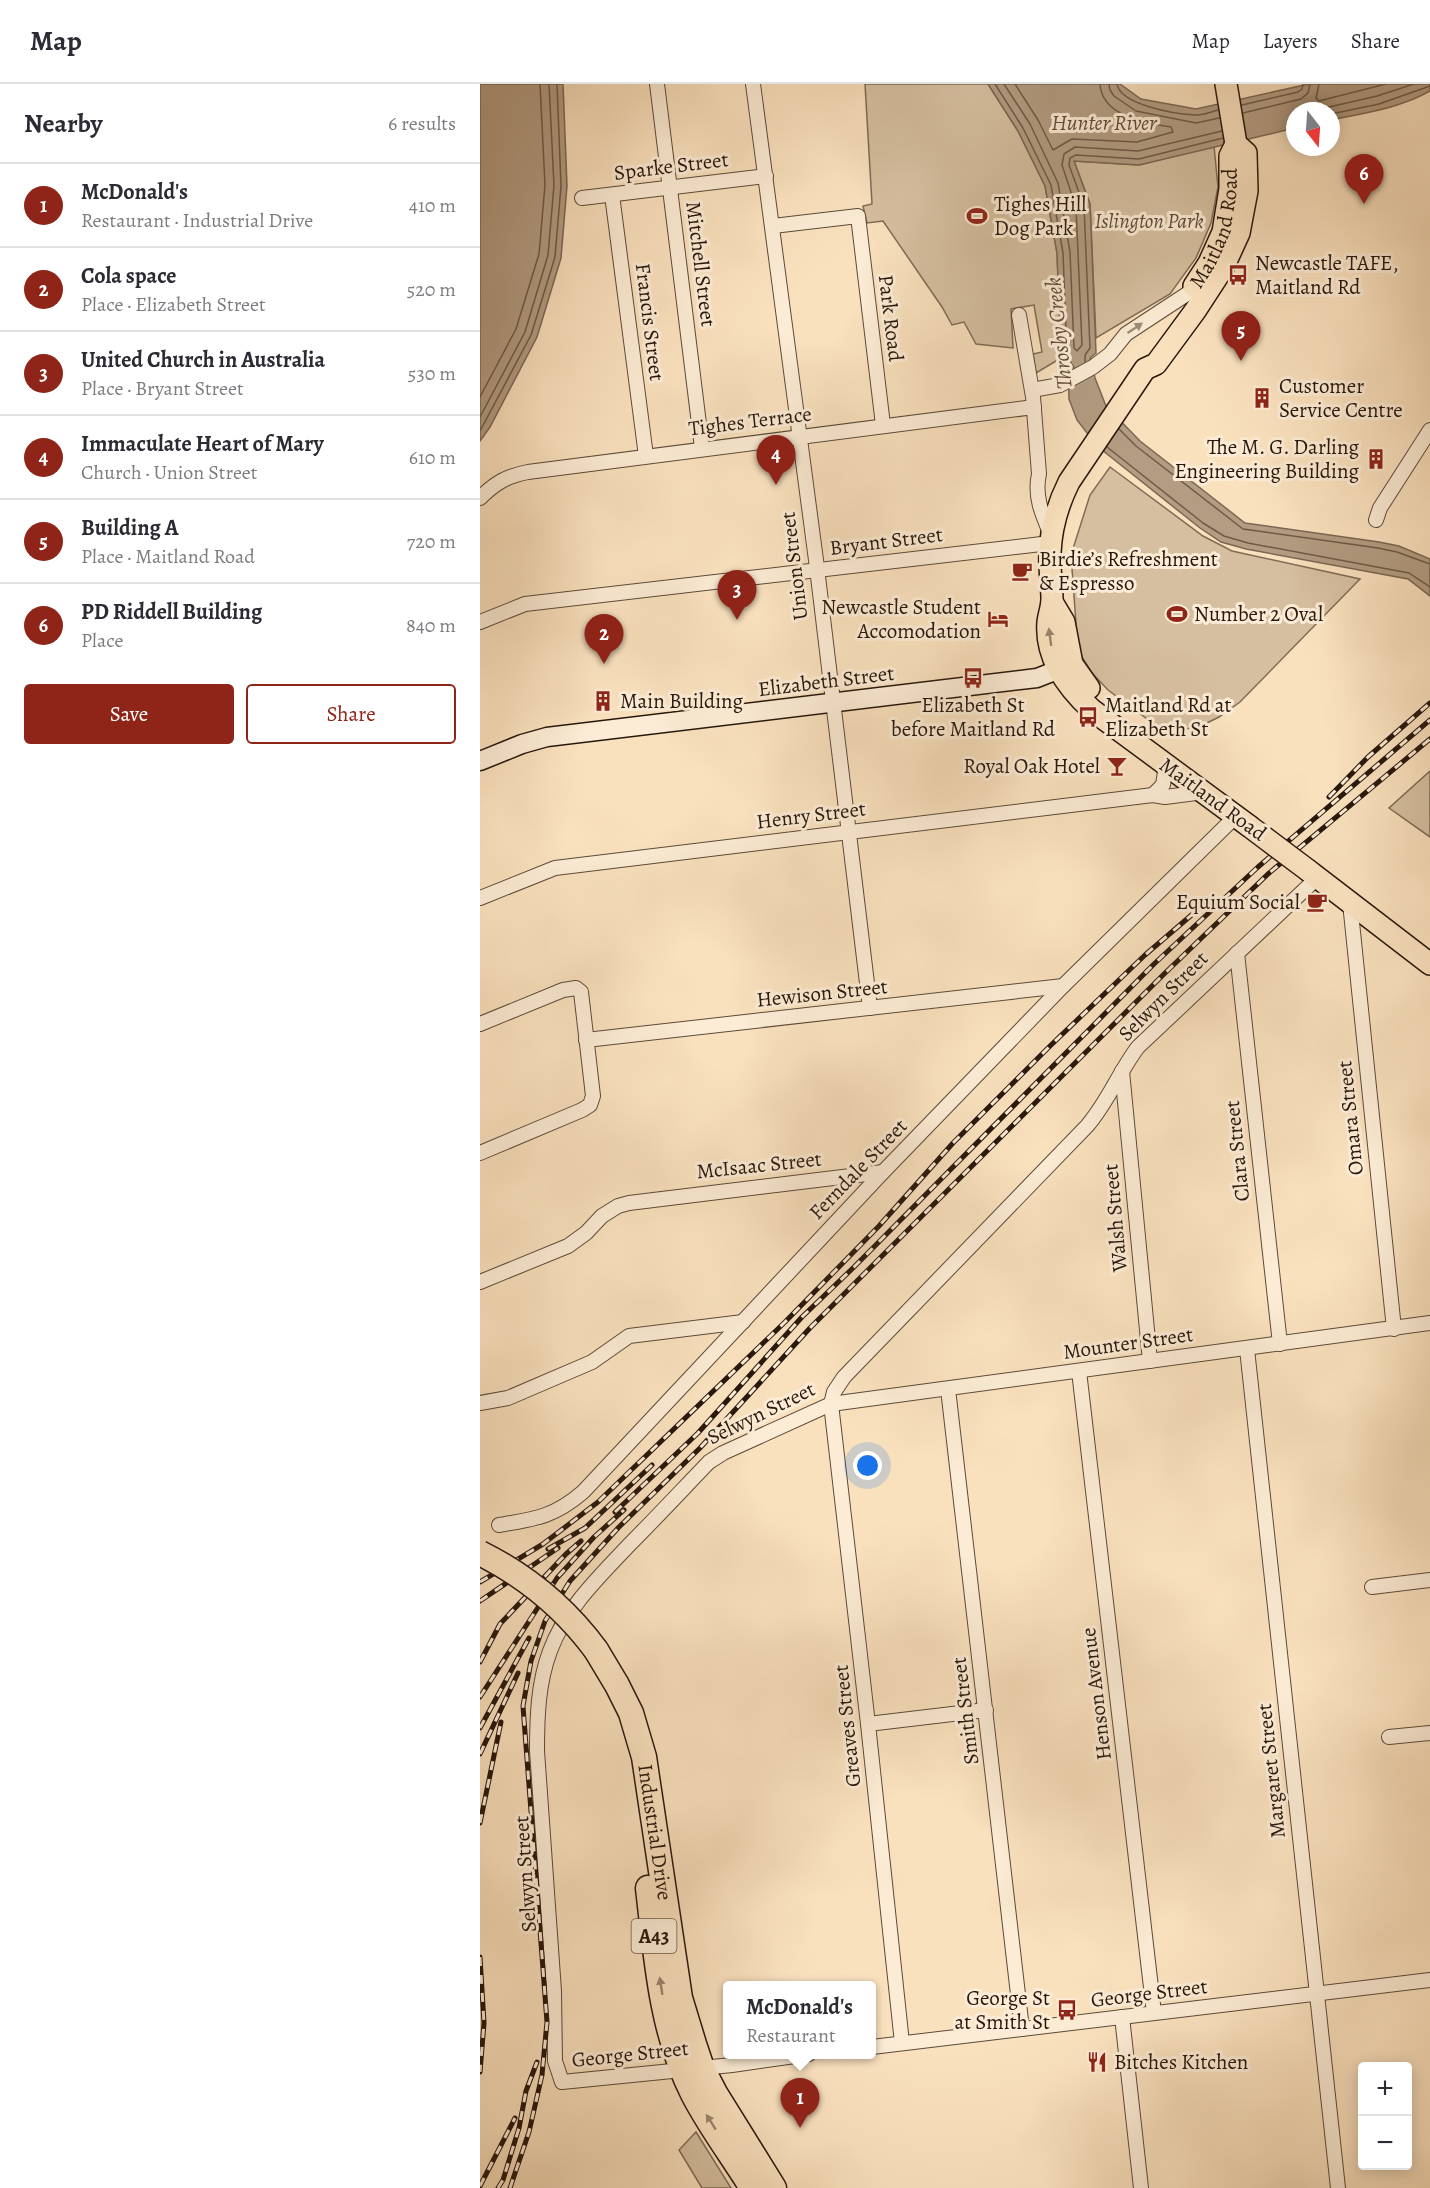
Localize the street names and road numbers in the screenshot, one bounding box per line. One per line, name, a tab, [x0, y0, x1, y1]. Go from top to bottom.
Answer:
street label: Sparke Street	[612, 145, 730, 187]
street label: Maitland Road	[1182, 167, 1244, 294]
street label: Mitchell Street	[679, 200, 723, 328]
street label: Francis Street	[629, 261, 671, 383]
street label: Park Road	[872, 273, 910, 364]
street label: Tighes Terrace	[687, 400, 813, 442]
street label: Union Street	[773, 510, 815, 622]
street label: Bryant Street	[828, 520, 944, 562]
street label: Elizabeth Street	[756, 659, 896, 703]
street label: Maitland Road	[1154, 751, 1273, 848]
street label: Henry Street	[755, 794, 867, 836]
street label: Selwyn Street	[1112, 945, 1214, 1047]
street label: Hewison Street	[755, 972, 889, 1014]
street label: Omara Street	[1330, 1059, 1370, 1177]
street label: Clara Street	[1218, 1099, 1256, 1203]
street label: Ferndale Street	[803, 1112, 913, 1226]
street label: McIsaac Street	[695, 1145, 823, 1185]
street label: Walsh Street	[1096, 1163, 1134, 1274]
street label: Mounter Street	[1061, 1320, 1195, 1366]
street label: Selwyn Street	[702, 1375, 820, 1451]
street label: Henson Avenue	[1074, 1626, 1118, 1762]
street label: Smith Street	[945, 1656, 985, 1766]
street label: Greaves Street	[827, 1663, 867, 1789]
street label: Margaret Street	[1250, 1702, 1292, 1840]
street label: Industrial Drive	[631, 1762, 679, 1902]
street label: Selwyn Street	[507, 1815, 543, 1933]
road number: A43	[632, 1919, 676, 1953]
street label: George Street	[1089, 1972, 1209, 2014]
street label: George Street	[570, 2034, 690, 2074]

